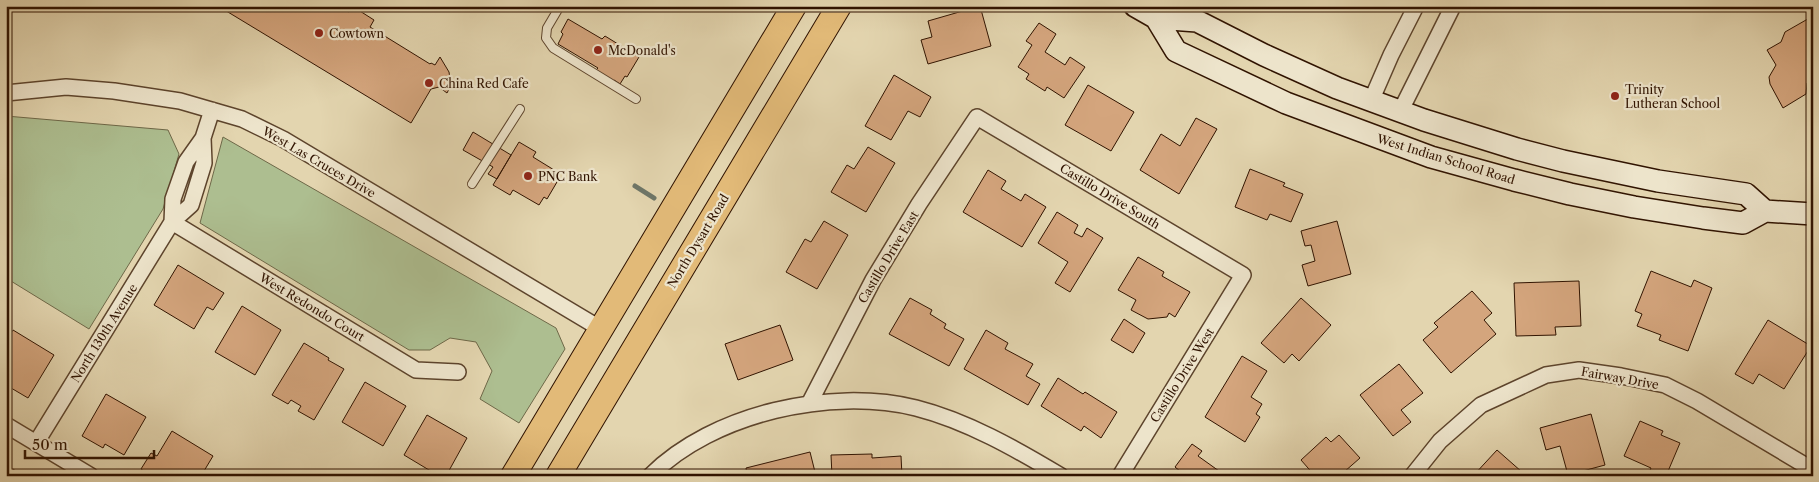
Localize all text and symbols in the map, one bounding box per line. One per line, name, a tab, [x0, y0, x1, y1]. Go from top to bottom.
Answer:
place label: Cowtown	[329, 26, 384, 41]
marker: Cowtown	[313, 27, 325, 39]
place label: McDonald's	[608, 43, 676, 58]
marker: McDonald's	[592, 44, 604, 56]
place label: China Red Cafe	[439, 76, 529, 91]
marker: China Red Cafe	[423, 77, 435, 89]
place label: Trinity Lutheran School	[1625, 82, 1720, 111]
marker: Trinity Lutheran School	[1609, 90, 1621, 102]
street label: West Las Cruces Drive	[259, 123, 379, 201]
street label: West Indian School Road	[1374, 131, 1518, 187]
street label: Castillo Drive South	[1057, 160, 1163, 232]
place label: PNC Bank	[538, 169, 598, 184]
marker: PNC Bank	[522, 170, 534, 182]
street label: North Dysart Road	[664, 191, 732, 291]
street label: Castillo Drive East	[855, 208, 922, 306]
street label: West Redondo Court	[256, 269, 368, 345]
street label: North 130th Avenue	[68, 281, 141, 385]
street label: Castillo Drive West	[1147, 324, 1218, 425]
street label: Fairway Drive	[1580, 364, 1660, 392]
scale bar	[25, 427, 154, 459]
text: 50 m	[32, 435, 68, 454]

